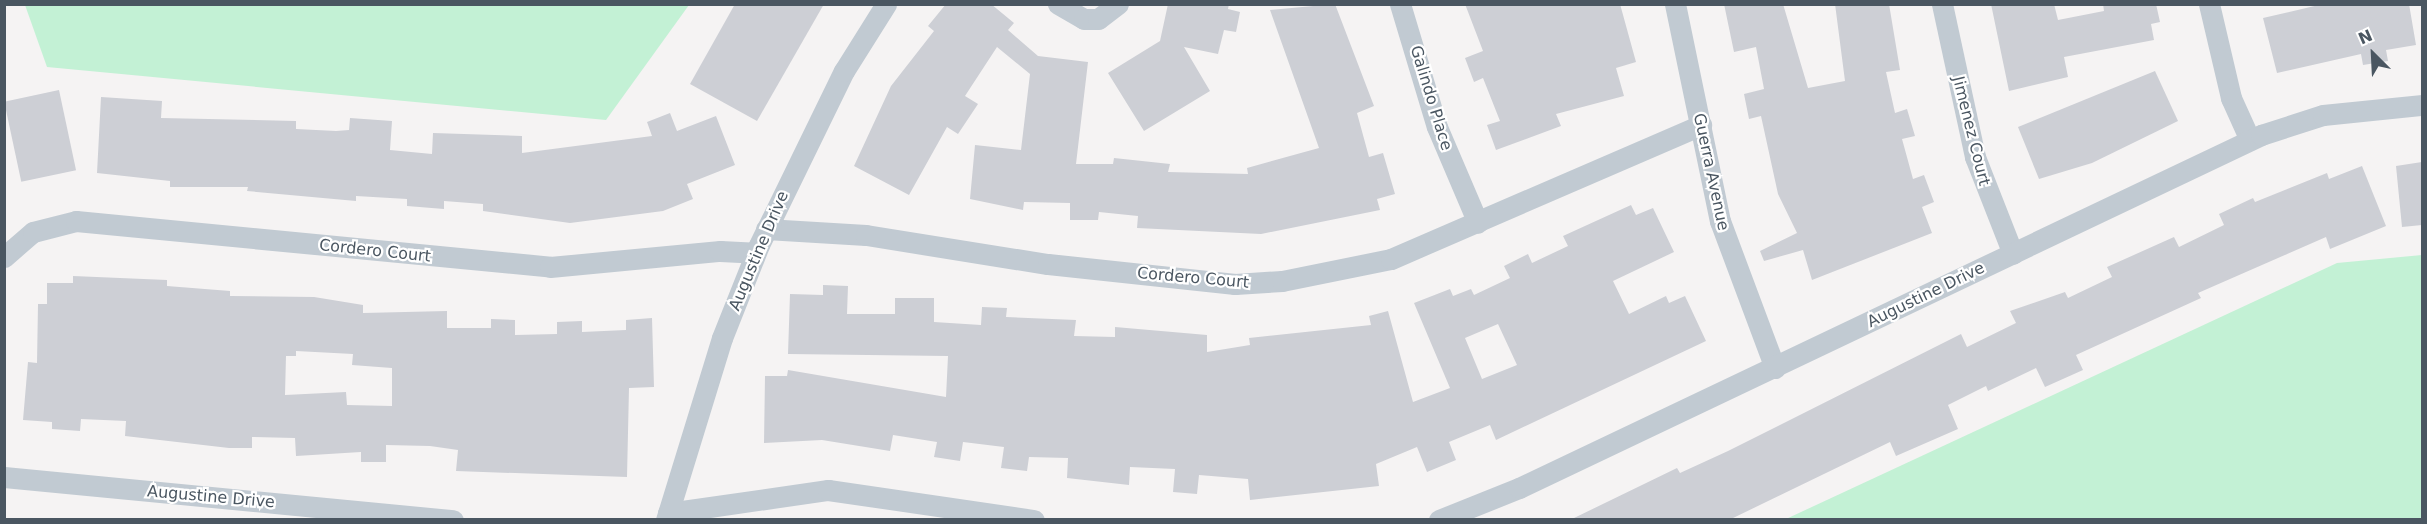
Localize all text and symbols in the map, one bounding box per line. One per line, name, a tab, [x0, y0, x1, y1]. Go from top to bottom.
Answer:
north arrow	[2343, 24, 2403, 84]
text: N	[2355, 26, 2375, 49]
street label: Galindo Place	[1406, 43, 1456, 153]
street label: Jimenez Court	[1948, 74, 1994, 188]
street label: Guerra Avenue	[1689, 112, 1733, 232]
street label: Augustine Drive	[725, 188, 793, 314]
street label: Cordero Court	[318, 236, 432, 266]
street label: Augustine Drive	[1864, 258, 1988, 332]
street label: Cordero Court	[1136, 264, 1250, 292]
street label: Augustine Drive	[146, 482, 276, 512]

